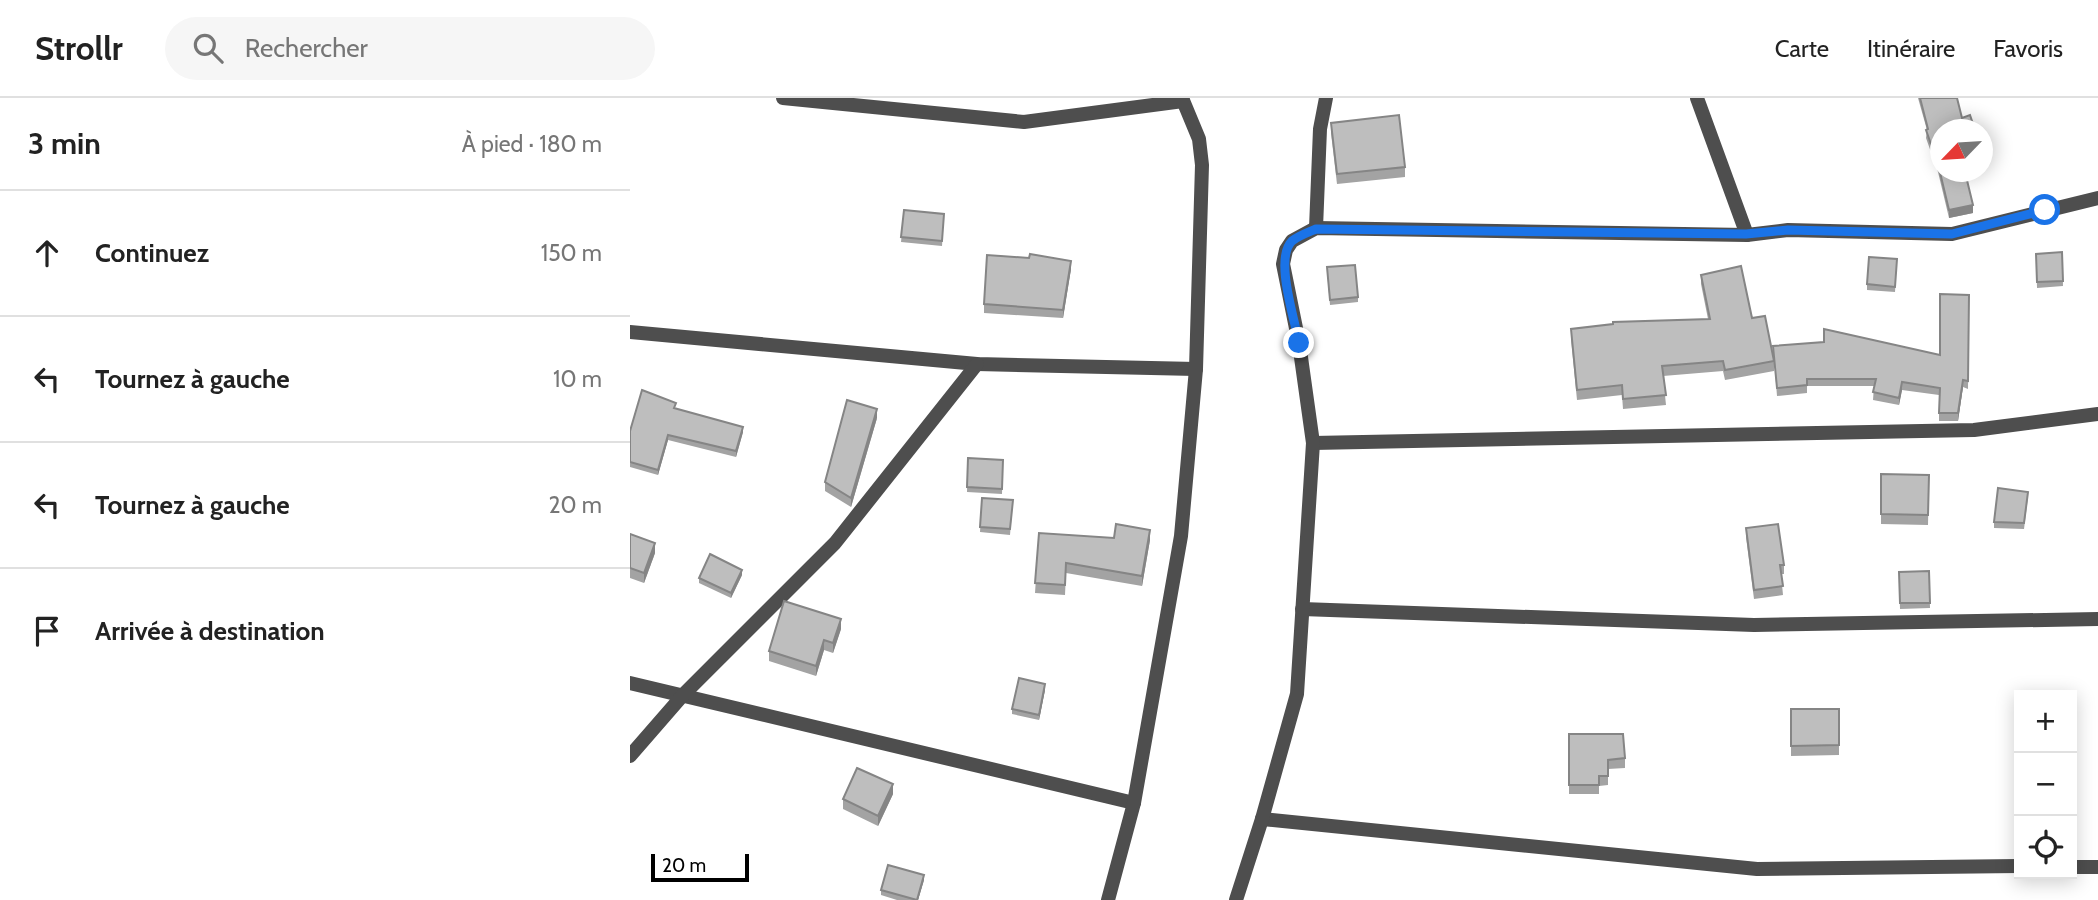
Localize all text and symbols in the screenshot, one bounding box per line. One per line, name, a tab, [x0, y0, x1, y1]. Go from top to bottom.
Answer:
search box	[165, 17, 655, 80]
text: Strollr	[35, 28, 123, 68]
icon: search	[189, 29, 227, 67]
text: Rechercher	[245, 32, 368, 64]
text: Carte	[1775, 34, 1829, 63]
text: Itinéraire	[1867, 34, 1955, 63]
text: Favoris	[1993, 34, 2063, 63]
north arrow	[1930, 119, 1993, 182]
text: 3 min	[28, 125, 101, 162]
text: À pied · 180 m	[462, 130, 602, 158]
route start	[2029, 194, 2060, 225]
icon: ahead	[28, 234, 66, 272]
text: Continuez	[95, 237, 209, 269]
text: 150 m	[541, 239, 602, 267]
route end	[1283, 327, 1314, 358]
icon: left	[28, 360, 66, 398]
text: Tournez à gauche	[95, 363, 290, 395]
text: 10 m	[553, 365, 602, 393]
icon: left	[28, 486, 66, 524]
text: Tournez à gauche	[95, 489, 290, 521]
text: 20 m	[549, 491, 602, 519]
icon: arrive	[28, 612, 66, 650]
text: Arrivée à destination	[95, 615, 325, 647]
map controls	[2014, 690, 2077, 879]
button: +	[2014, 690, 2077, 753]
button: −	[2014, 753, 2077, 816]
button: locate	[2014, 816, 2077, 879]
scale bar	[651, 851, 749, 883]
text: 20 m	[662, 854, 706, 877]

